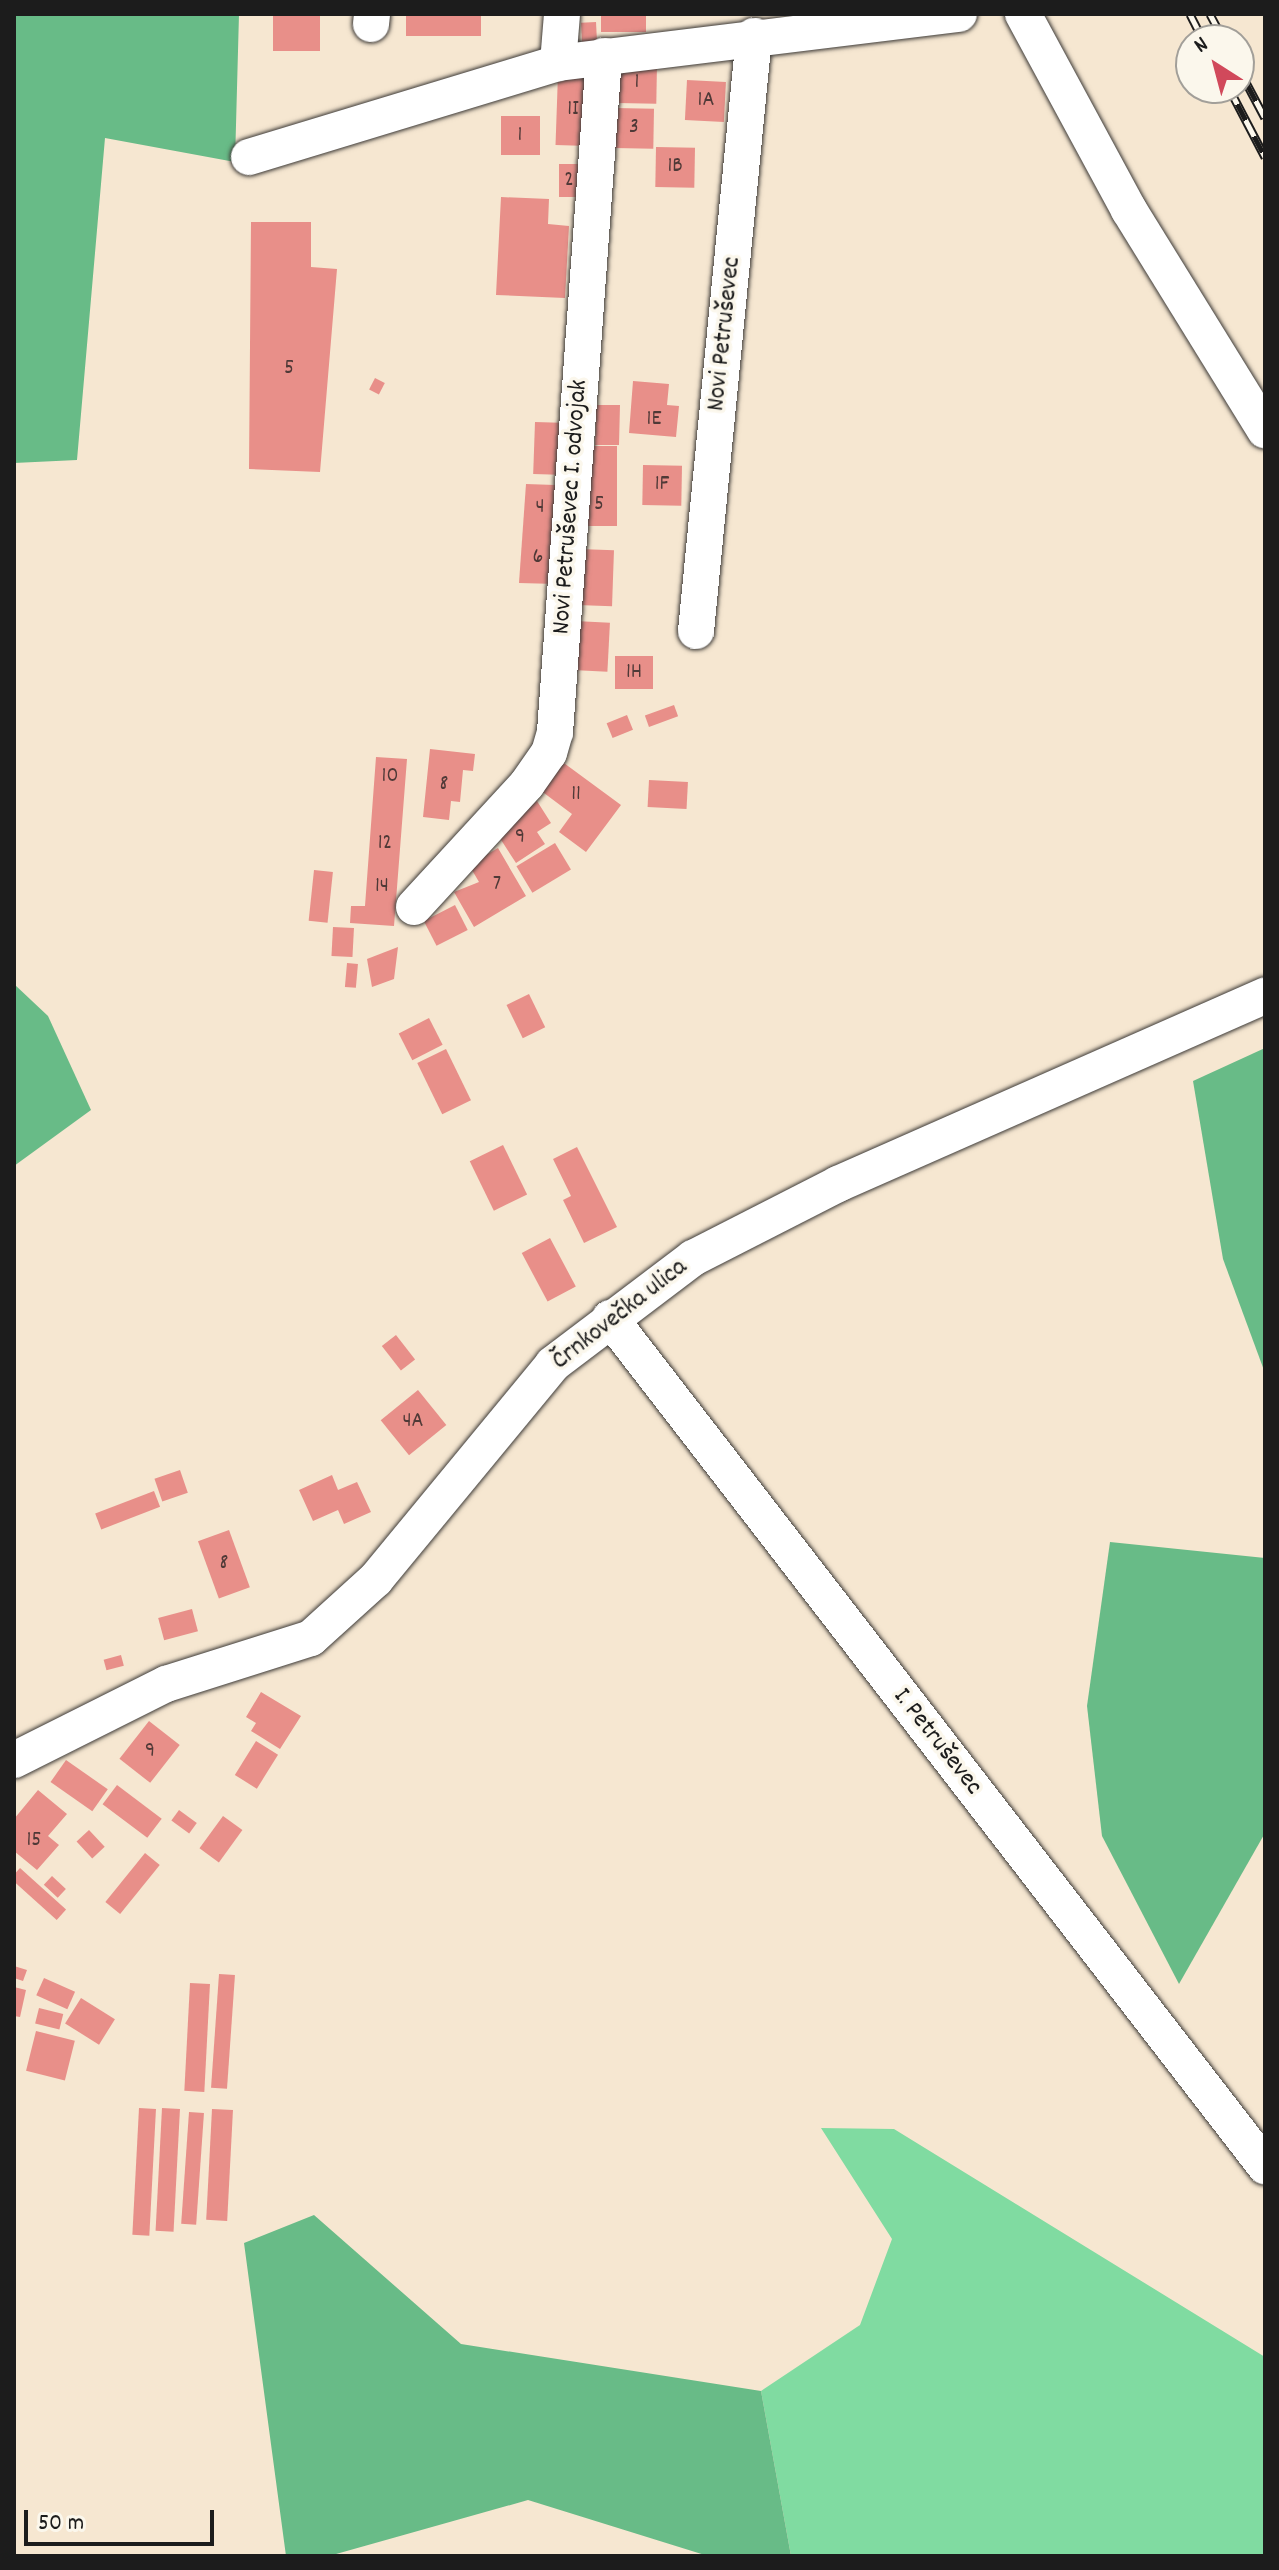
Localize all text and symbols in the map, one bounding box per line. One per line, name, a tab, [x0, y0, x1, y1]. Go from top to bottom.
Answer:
north arrow	[1175, 24, 1255, 104]
text: N	[1188, 30, 1215, 62]
house number: 1	[635, 70, 639, 96]
house number: 1A	[698, 88, 714, 114]
house number: 1I	[567, 97, 579, 123]
house number: 3	[629, 115, 639, 141]
house number: 1	[518, 123, 522, 149]
house number: 1B	[667, 154, 683, 180]
house number: 2	[564, 168, 574, 194]
street label: Novi Petruševec	[701, 255, 749, 413]
house number: 5	[284, 356, 294, 382]
street label: Novi Petruševec I. odvojak	[547, 379, 595, 635]
house number: 1E	[647, 407, 661, 433]
house number: 1F	[655, 472, 669, 498]
house number: 5	[594, 492, 604, 518]
house number: 4	[535, 495, 545, 521]
house number: 6	[533, 545, 543, 571]
house number: 1H	[626, 660, 642, 686]
house number: 10	[382, 764, 398, 790]
house number: 8	[440, 772, 448, 798]
house number: 11	[571, 782, 581, 808]
house number: 9	[515, 825, 525, 851]
house number: 12	[378, 831, 392, 857]
house number: 7	[493, 872, 501, 898]
house number: 14	[375, 874, 389, 900]
street label: Črnkovečka ulica	[546, 1253, 694, 1377]
house number: 4A	[402, 1409, 424, 1435]
house number: 8	[220, 1551, 228, 1577]
street label: I. Petruševec	[885, 1682, 989, 1802]
house number: 9	[145, 1739, 155, 1765]
house number: 15	[26, 1828, 42, 1854]
scale bar	[28, 2494, 218, 2544]
text: 50 m	[38, 2507, 84, 2541]

